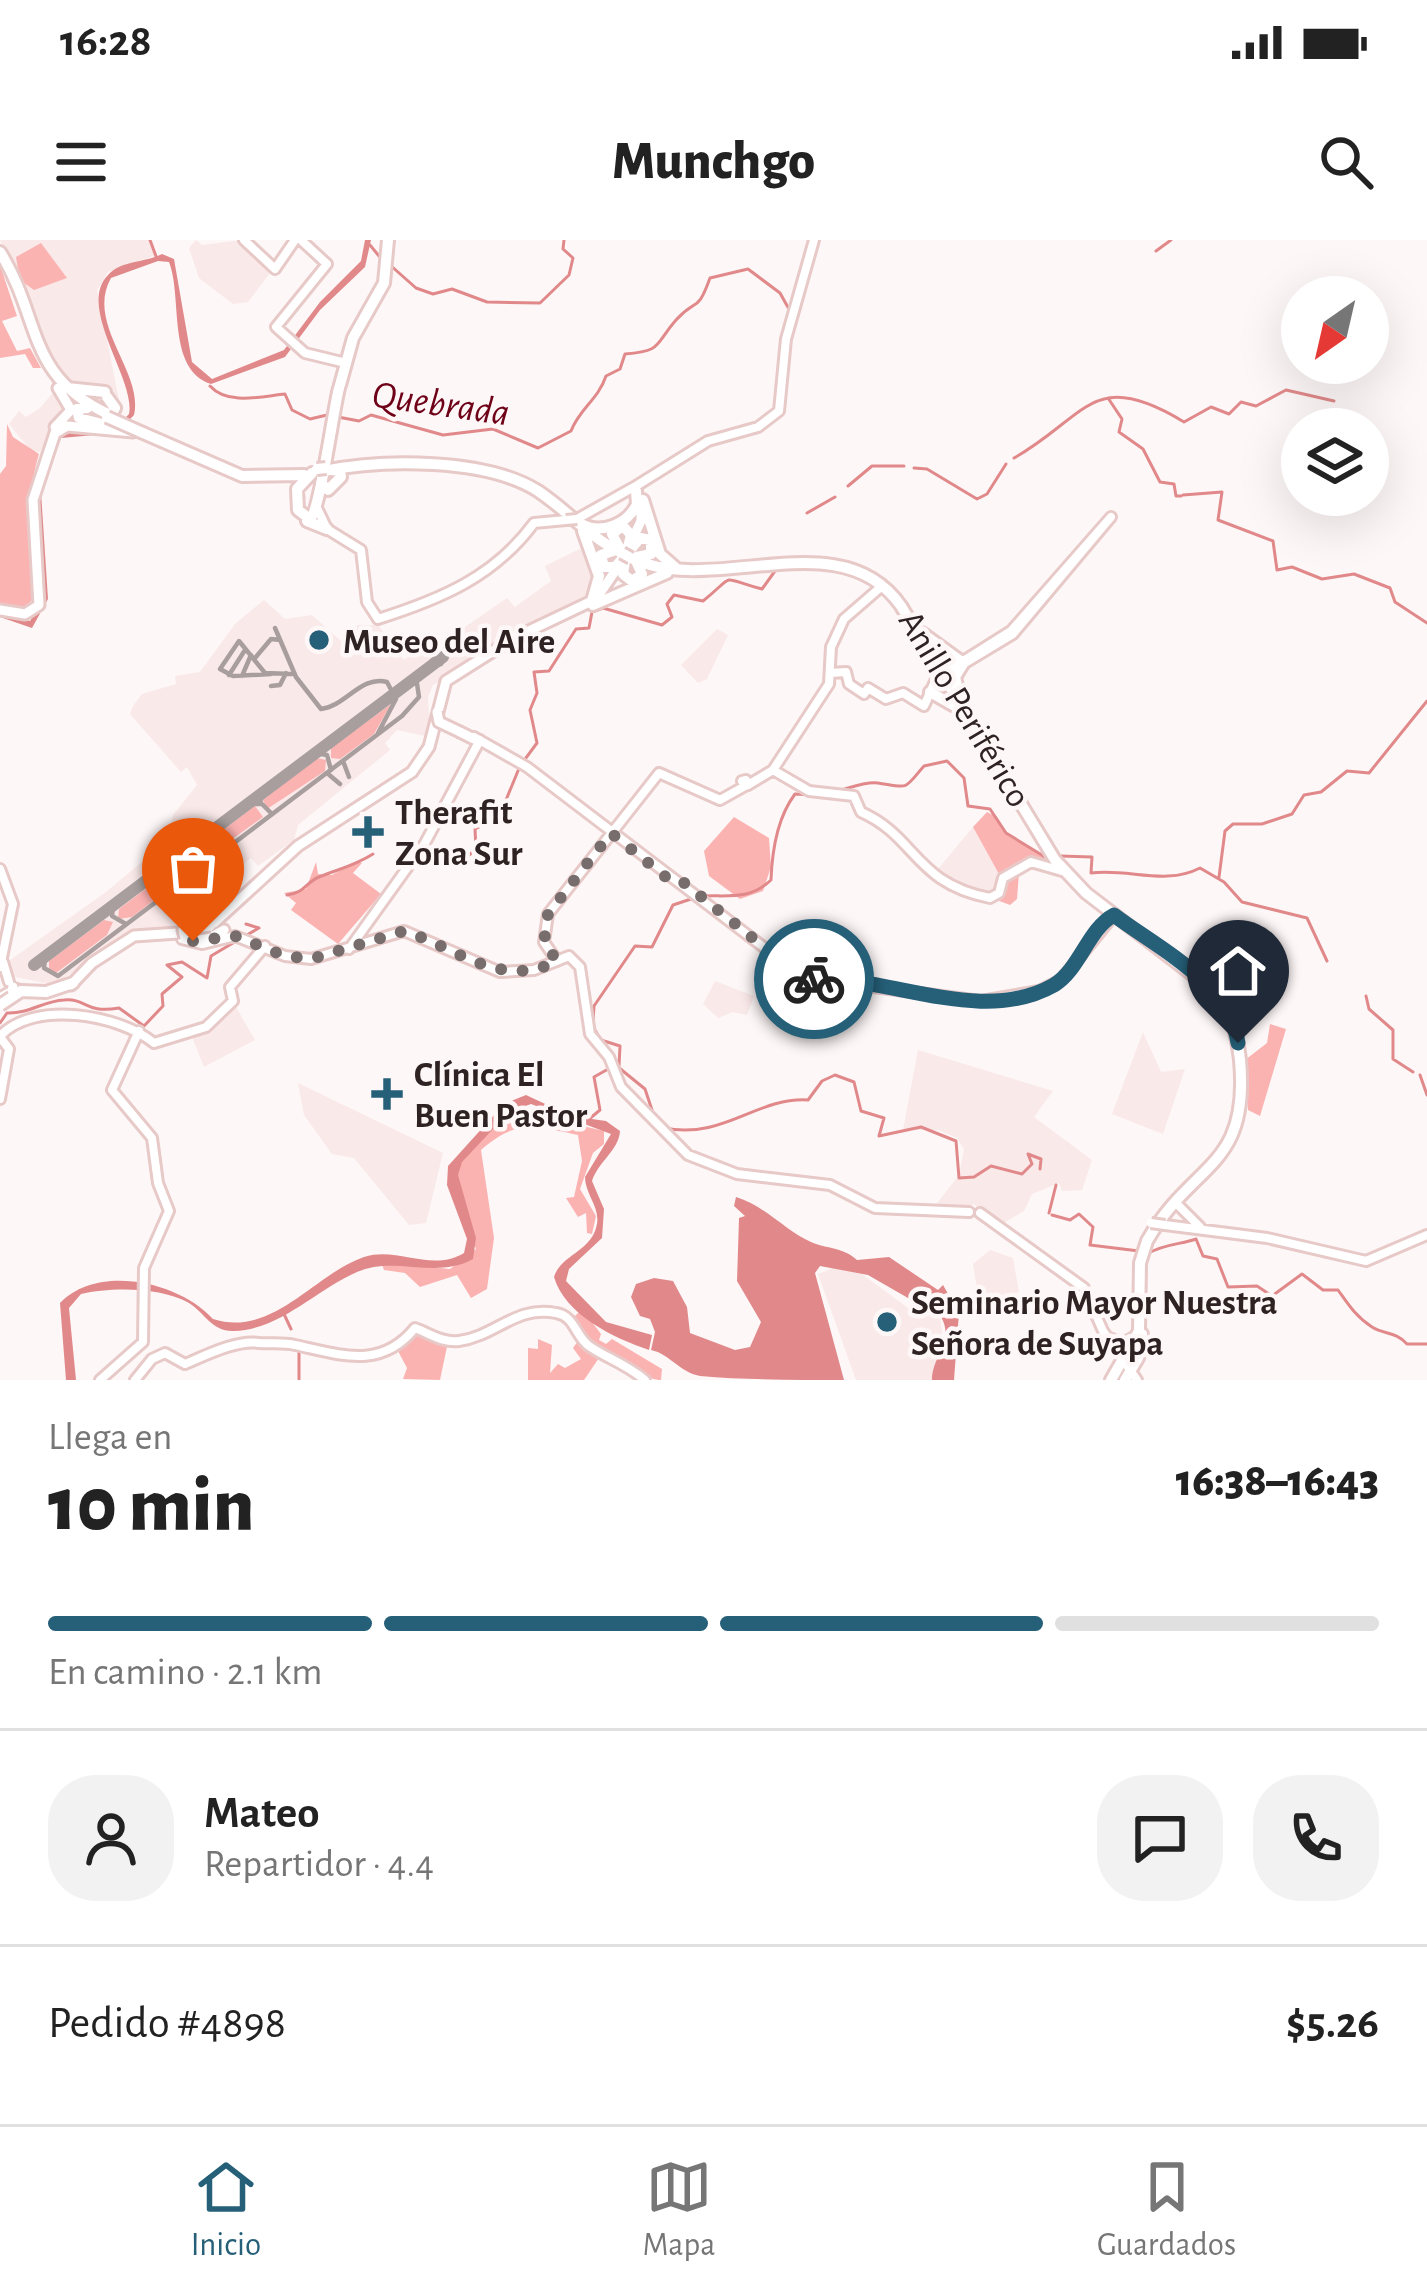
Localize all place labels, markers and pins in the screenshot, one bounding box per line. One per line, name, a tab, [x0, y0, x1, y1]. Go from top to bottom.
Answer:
place label: Museo del Aire	[343, 624, 555, 660]
marker: Museo del Aire	[306, 627, 332, 653]
place label: Therafit Zona Sur	[395, 795, 523, 872]
marker: Therafit Zona Sur	[352, 816, 384, 848]
pin	[142, 818, 244, 941]
pin	[1187, 920, 1289, 1043]
place label: Clínica El Buen Pastor	[414, 1057, 588, 1134]
marker: Clínica El Buen Pastor	[371, 1078, 403, 1110]
place label: Seminario Mayor Nuestra Señora de Suyapa	[911, 1285, 1278, 1362]
marker: Seminario Mayor Nuestra Señora de Suyapa	[874, 1309, 900, 1335]

